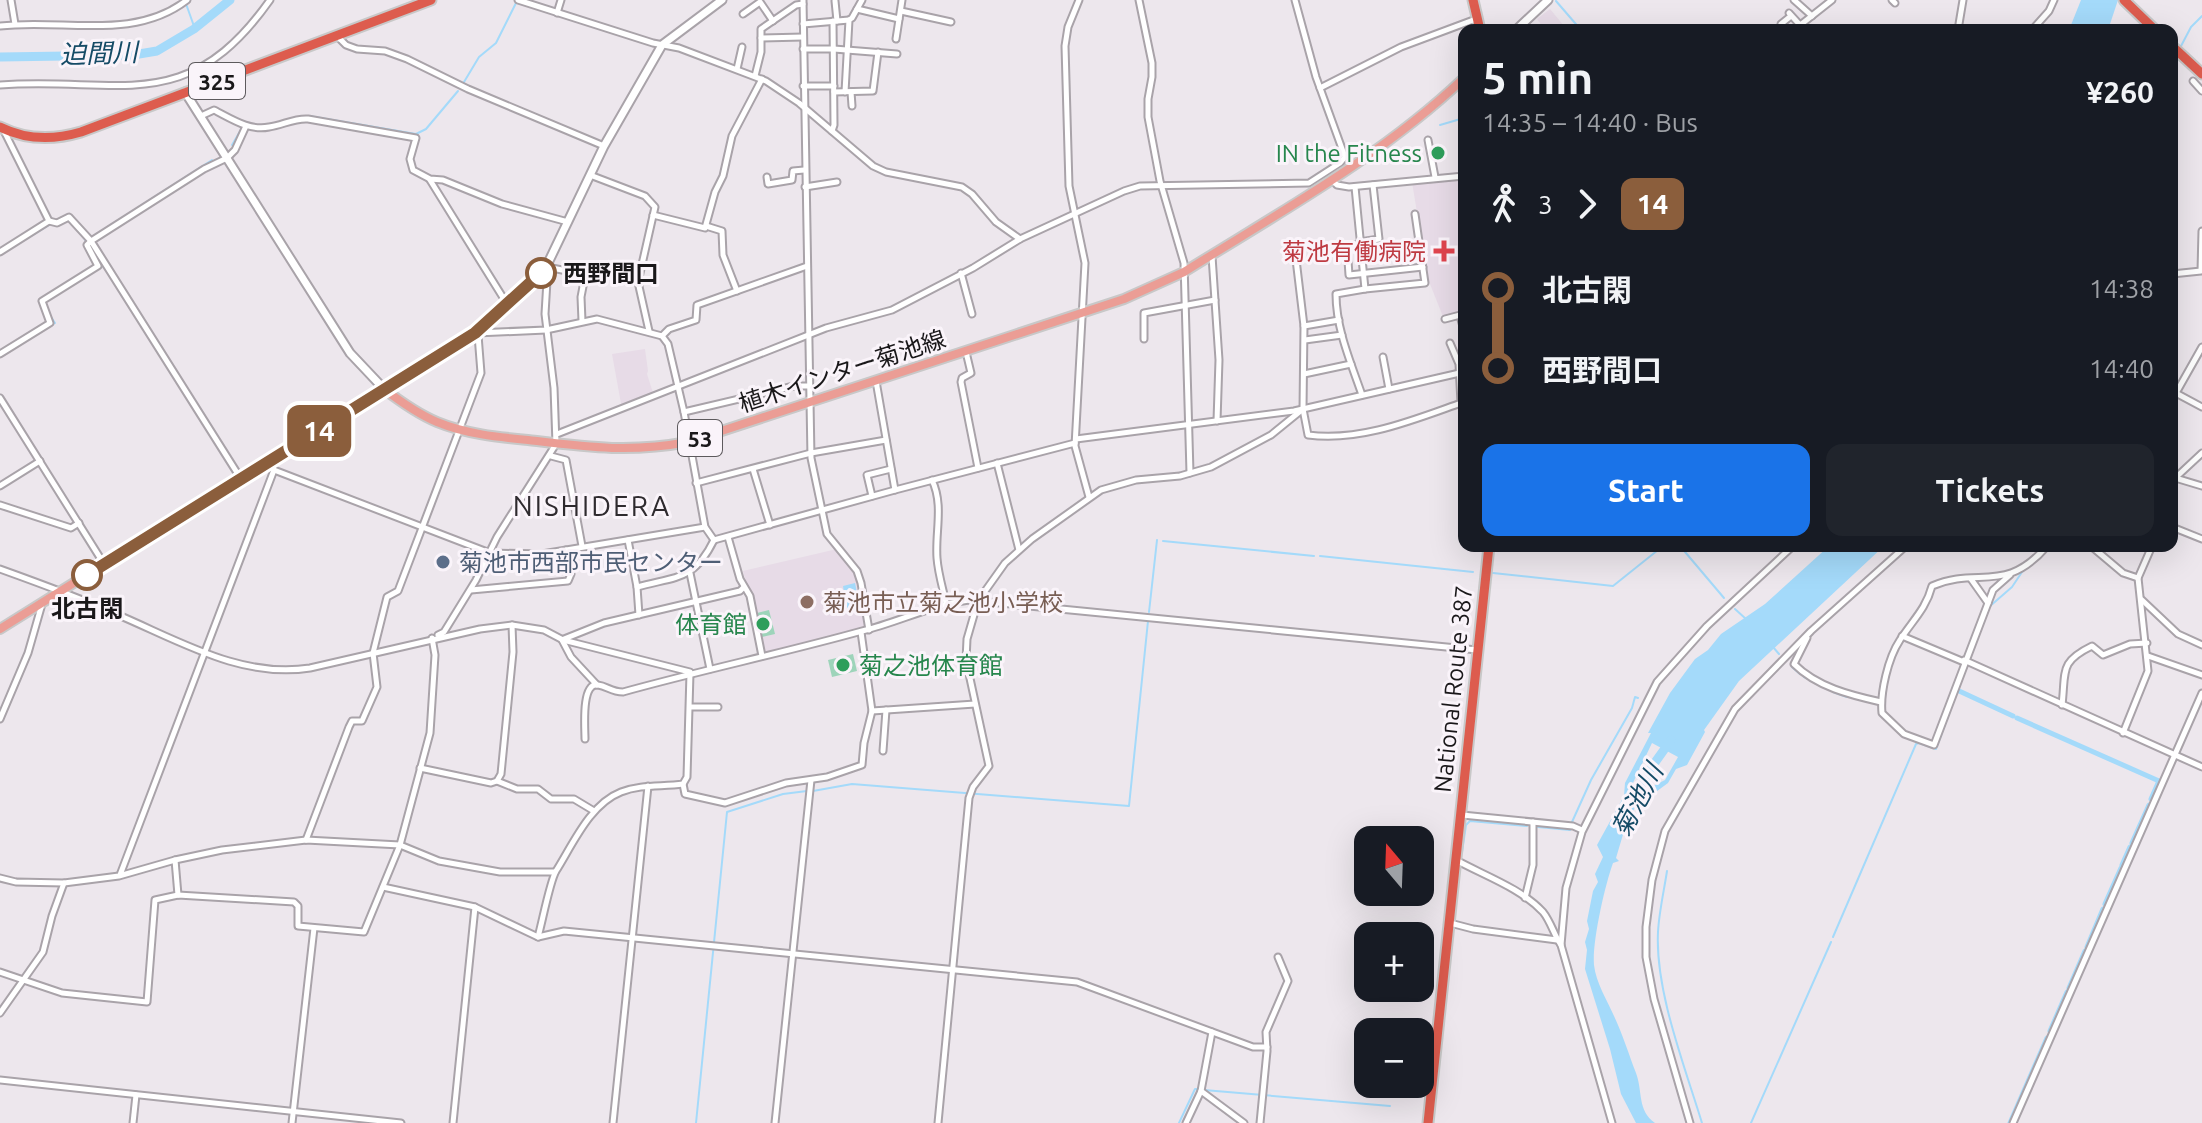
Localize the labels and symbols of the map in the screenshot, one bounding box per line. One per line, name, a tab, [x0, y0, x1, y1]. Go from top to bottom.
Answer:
water label: 迫間川	[60, 37, 141, 69]
road number: 325	[189, 63, 245, 99]
place label: IN the Fitness	[1276, 140, 1422, 167]
marker: IN the Fitness	[1429, 144, 1447, 162]
place label: 菊池有働病院	[1282, 238, 1426, 265]
marker: 菊池有働病院	[1433, 240, 1455, 262]
marker: 西野間口	[526, 258, 556, 288]
place label: 西野間口	[563, 260, 659, 287]
street label: 植木インター菊池線	[735, 325, 949, 417]
line badge: 14	[283, 405, 355, 457]
road number: 53	[678, 420, 722, 456]
district label: NISHIDERA	[513, 490, 671, 521]
place label: 菊池市西部市民センター	[459, 549, 723, 576]
marker: 菊池市西部市民センター	[434, 553, 452, 571]
marker: 北古閑	[72, 560, 102, 590]
street label: National Route 387	[1429, 584, 1477, 794]
place label: 菊池市立菊之池小学校	[823, 589, 1063, 616]
marker: 菊池市立菊之池小学校	[798, 593, 816, 611]
place label: 北古閑	[51, 595, 123, 622]
place label: 体育館	[675, 611, 747, 638]
marker: 体育館	[754, 615, 772, 633]
place label: 菊之池体育館	[859, 652, 1003, 679]
marker: 菊之池体育館	[834, 656, 852, 674]
water label: 菊池川	[1606, 756, 1670, 841]
north arrow	[1354, 826, 1434, 906]

